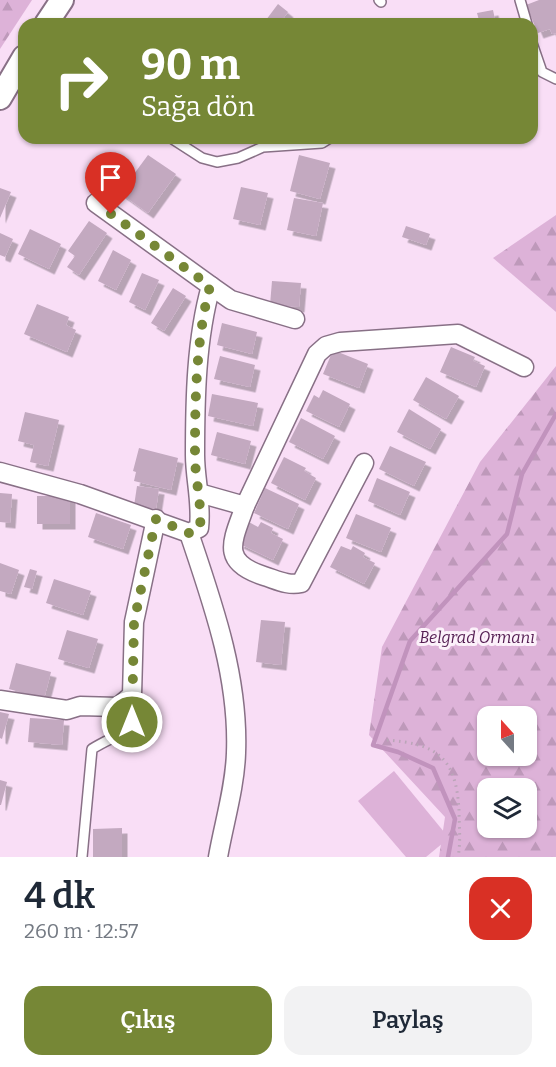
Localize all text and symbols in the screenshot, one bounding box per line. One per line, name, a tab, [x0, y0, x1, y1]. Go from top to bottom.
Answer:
text: 90 m	[141, 40, 240, 90]
icon: right	[42, 42, 120, 120]
text: Sağa dön	[141, 91, 255, 123]
pin	[85, 152, 136, 214]
icon: arrive	[94, 161, 127, 194]
park label: Belgrad Ormanı	[419, 628, 535, 647]
position arrow	[100, 690, 164, 754]
north arrow	[477, 706, 537, 766]
map controls	[477, 706, 537, 838]
button: layers	[477, 778, 537, 838]
text: 4 dk	[24, 874, 95, 918]
button: close	[469, 877, 532, 940]
text: 260 m · 12:57	[24, 919, 138, 943]
button: Çıkış	[24, 986, 272, 1055]
button: Paylaş	[284, 986, 532, 1055]

